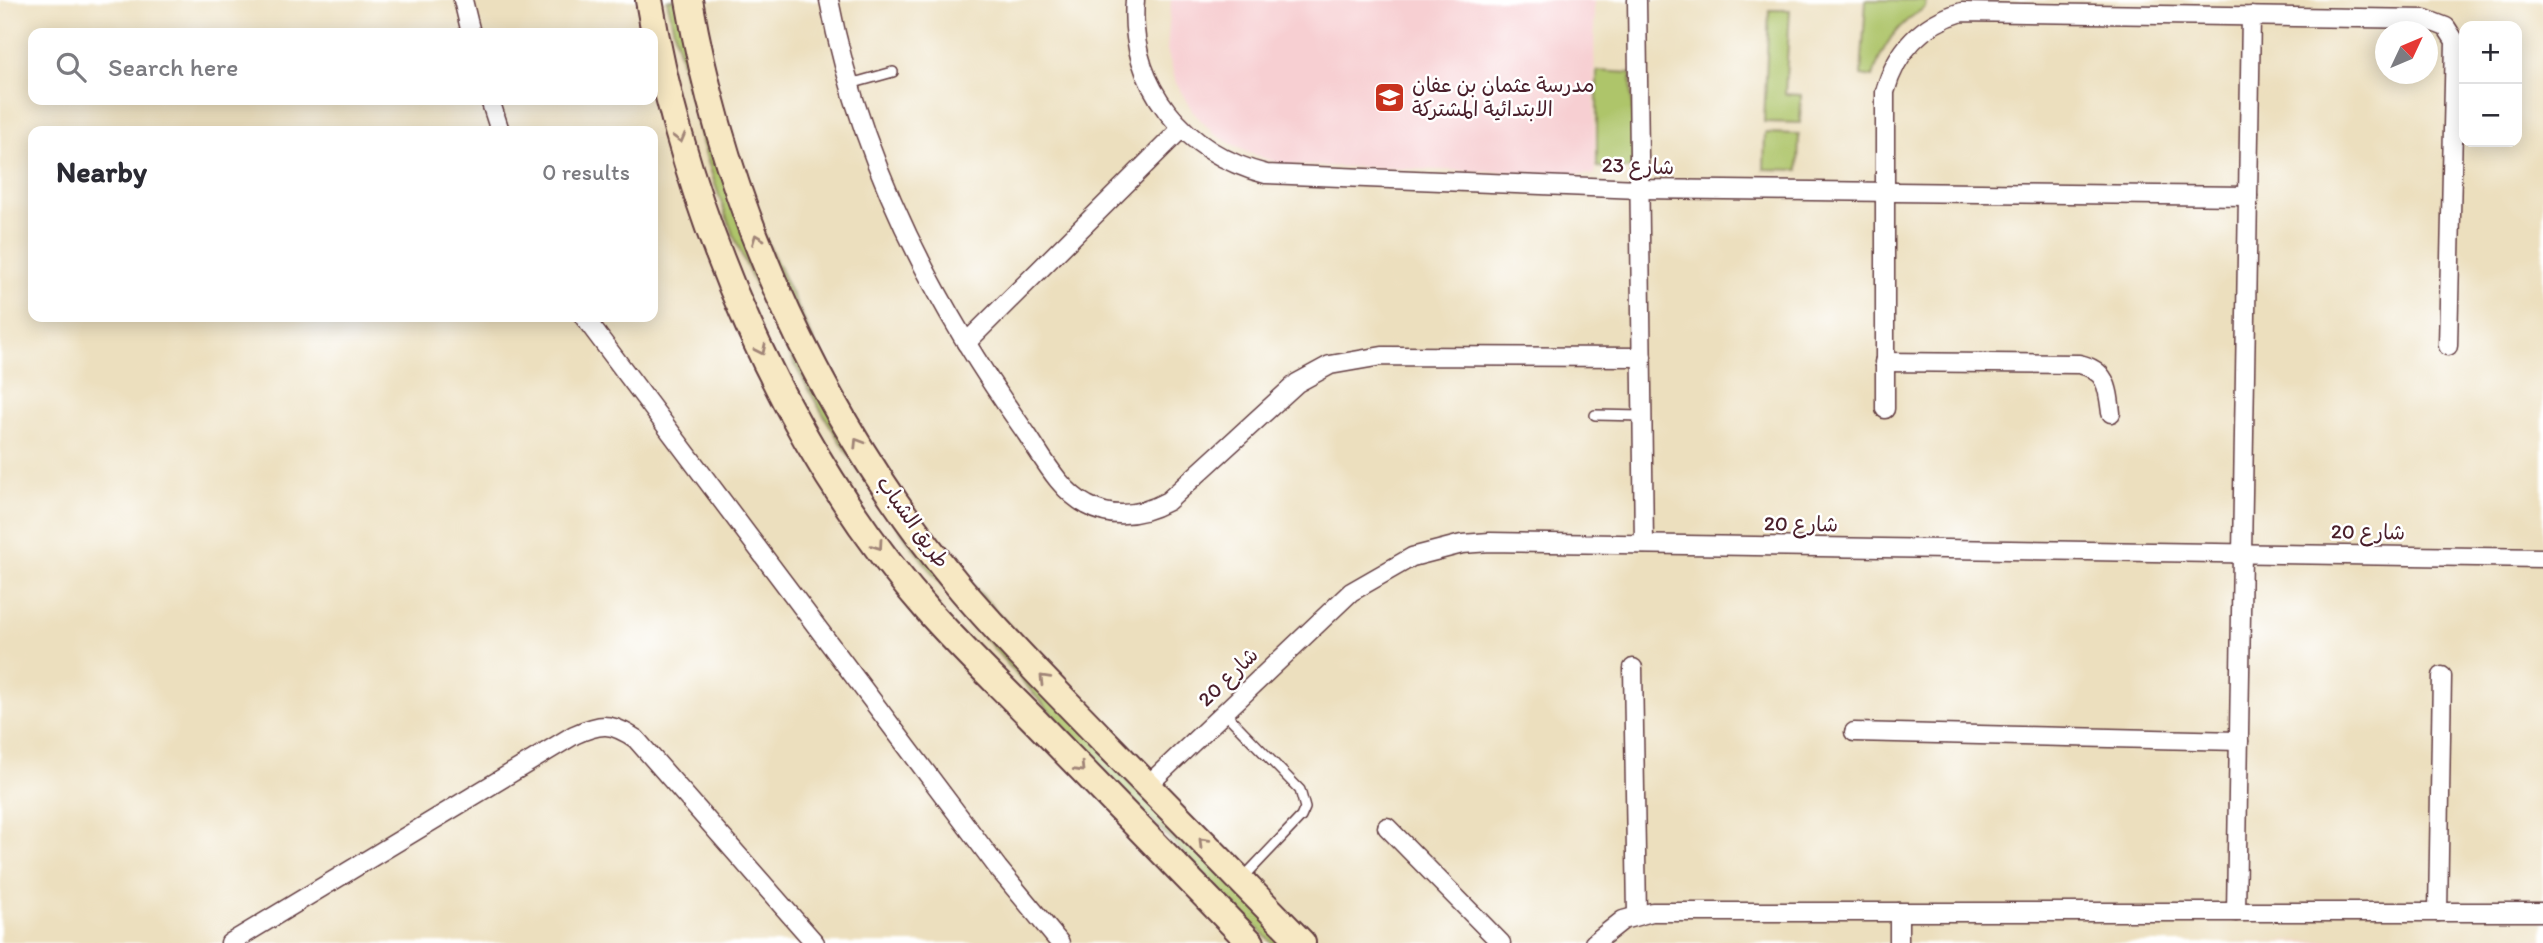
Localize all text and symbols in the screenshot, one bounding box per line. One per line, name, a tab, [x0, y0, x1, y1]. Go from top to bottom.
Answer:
north arrow	[2375, 21, 2438, 84]
map controls	[2459, 21, 2522, 147]
button: +	[2459, 21, 2522, 84]
search box	[28, 28, 658, 105]
icon: search	[52, 48, 90, 86]
text: Search here	[108, 51, 238, 83]
place label: مدرسة عثمان بن عفان الابتدائية المشتركة	[1412, 72, 1595, 122]
school or university icon: مدرسة عثمان بن عفان الابتدائية المشتركة	[1372, 80, 1406, 114]
button: −	[2459, 84, 2522, 147]
one-way arrow	[672, 132, 686, 144]
street label: شارع 23	[1601, 152, 1675, 182]
text: Nearby	[56, 153, 147, 190]
text: 0 results	[542, 158, 630, 186]
one-way arrow	[751, 234, 765, 246]
one-way arrow	[753, 343, 767, 355]
one-way arrow	[854, 437, 867, 450]
street label: طريق الشباب	[871, 471, 955, 573]
street label: شارع 20	[1764, 510, 1838, 540]
street label: شارع 20	[2331, 518, 2405, 548]
one-way arrow	[870, 537, 882, 550]
street label: شارع 20	[1192, 642, 1265, 714]
one-way arrow	[1039, 674, 1052, 687]
one-way arrow	[1072, 759, 1085, 772]
one-way arrow	[1198, 837, 1211, 850]

